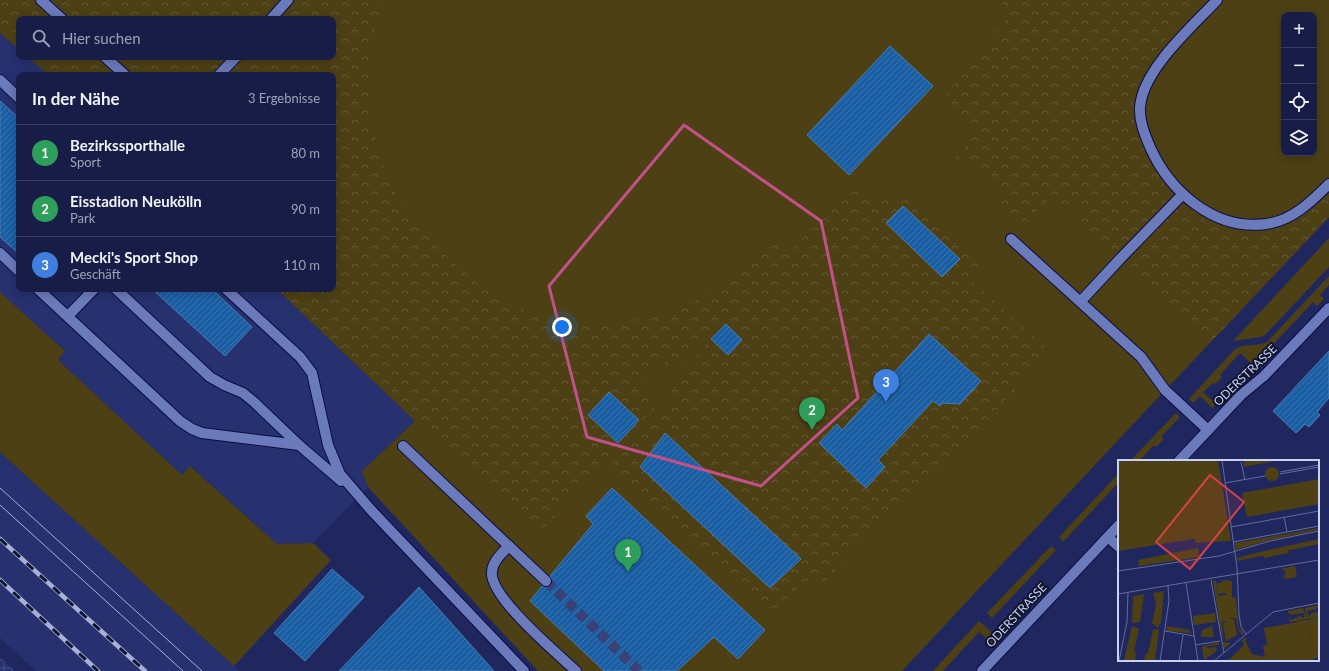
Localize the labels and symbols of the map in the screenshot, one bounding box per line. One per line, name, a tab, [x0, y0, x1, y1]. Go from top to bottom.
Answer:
your location	[552, 317, 572, 337]
street label: ODERSTRASSE	[1210, 341, 1280, 409]
pin: 3	[873, 369, 899, 402]
pin: 2	[799, 397, 825, 430]
inset map	[1118, 460, 1319, 661]
pin: 1	[615, 539, 641, 572]
street label: ODERSTRASSE	[982, 580, 1050, 650]

